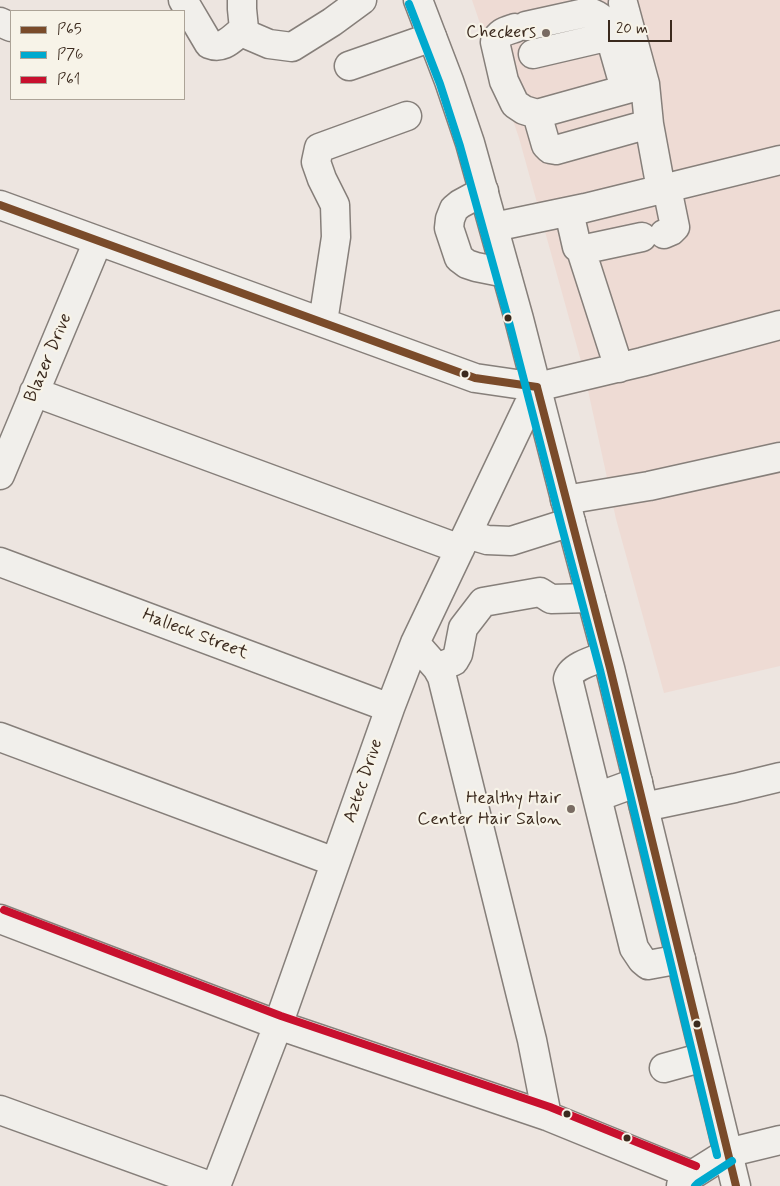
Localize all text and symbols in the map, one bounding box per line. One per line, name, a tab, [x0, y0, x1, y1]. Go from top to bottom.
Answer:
legend	[10, 10, 185, 100]
scale bar	[610, 10, 674, 42]
text: 20 m	[616, 19, 648, 39]
text: P65	[57, 20, 82, 40]
place label: Checkers	[466, 22, 536, 44]
marker: Checkers	[540, 27, 552, 39]
text: P76	[57, 45, 83, 65]
text: P61	[57, 70, 80, 90]
street label: Blazer Drive	[21, 310, 77, 406]
unlabelled marker	[503, 313, 513, 323]
unlabelled marker	[460, 369, 470, 379]
street label: Halleck Street	[139, 605, 251, 665]
street label: Aztec Drive	[340, 736, 388, 826]
place label: Healthy Hair Center Hair Salon	[417, 788, 561, 831]
marker: Healthy Hair Center Hair Salon	[565, 803, 577, 815]
unlabelled marker	[692, 1019, 702, 1029]
unlabelled marker	[562, 1109, 572, 1119]
unlabelled marker	[622, 1133, 632, 1143]

